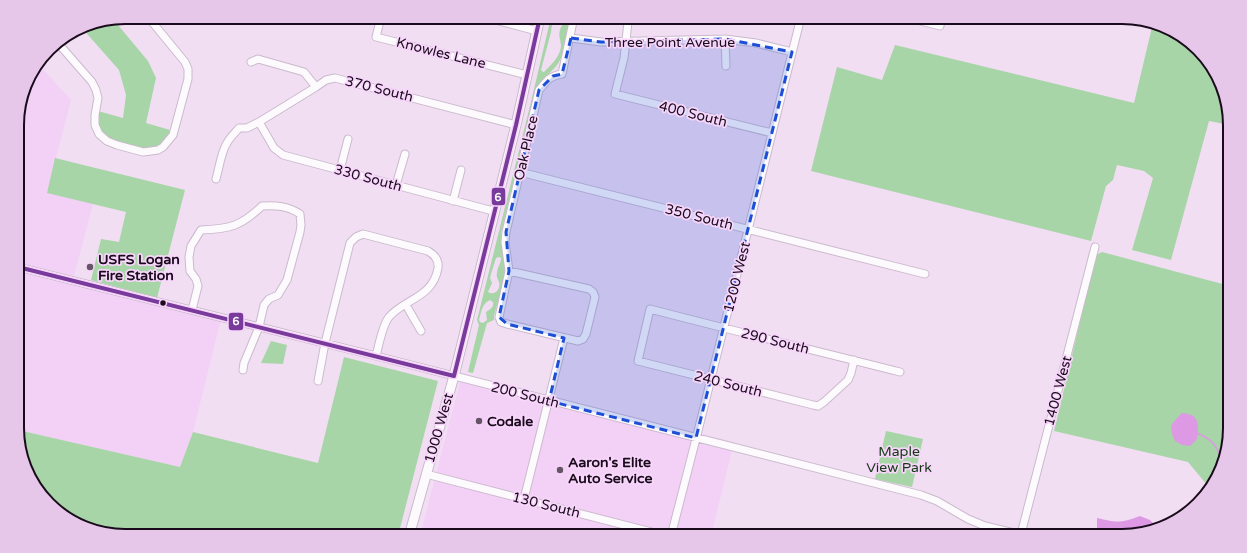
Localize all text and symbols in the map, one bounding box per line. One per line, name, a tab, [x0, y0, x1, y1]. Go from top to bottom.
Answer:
street label: Knowles Lane	[395, 34, 488, 72]
street label: Three Point Avenue	[605, 34, 735, 51]
street label: 370 South	[343, 72, 415, 106]
street label: 400 South	[657, 97, 729, 131]
street label: Oak Place	[510, 114, 542, 182]
street label: 330 South	[332, 161, 404, 195]
line badge: 6	[491, 187, 506, 206]
text: 6	[495, 191, 502, 204]
street label: 350 South	[663, 200, 735, 234]
street label: 1200 West	[720, 239, 754, 314]
place label: USFS Logan Fire Station	[98, 251, 180, 284]
marker: USFS Logan Fire Station	[85, 262, 95, 272]
unlabelled marker	[158, 298, 168, 308]
line badge: 6	[228, 312, 244, 331]
text: 6	[233, 315, 240, 328]
street label: 290 South	[739, 324, 811, 358]
street label: 1400 West	[1040, 353, 1076, 428]
street label: 240 South	[692, 367, 764, 401]
street label: 200 South	[489, 378, 561, 412]
street label: 1000 West	[421, 390, 457, 465]
place label: Codale	[487, 413, 533, 430]
marker: Codale	[474, 416, 484, 426]
park label: Maple View Park	[866, 443, 932, 476]
place label: Aaron's Elite Auto Service	[568, 454, 652, 487]
marker: Aaron's Elite Auto Service	[555, 465, 565, 475]
street label: 130 South	[510, 488, 582, 522]

